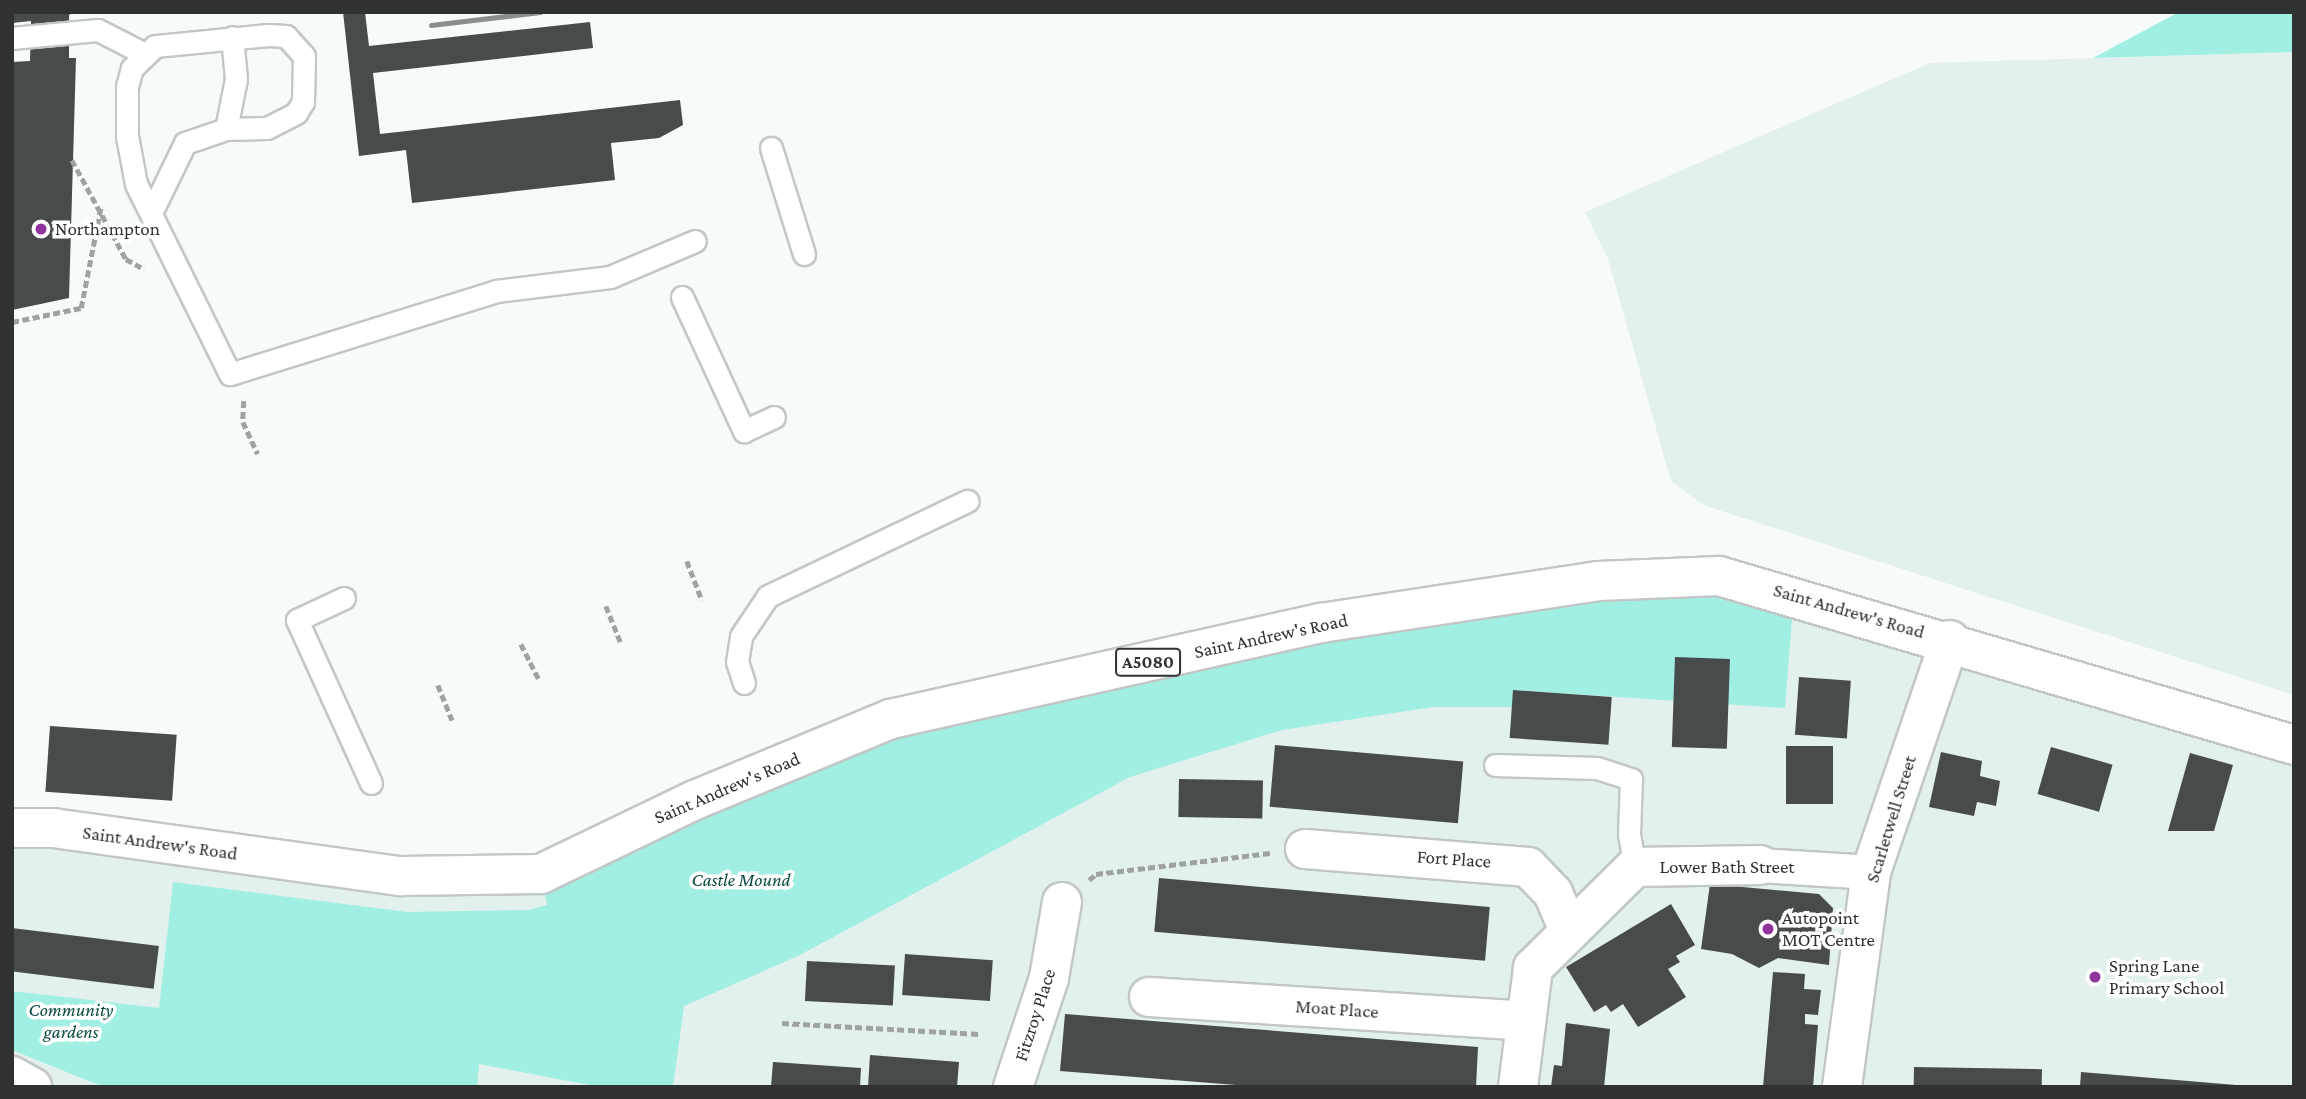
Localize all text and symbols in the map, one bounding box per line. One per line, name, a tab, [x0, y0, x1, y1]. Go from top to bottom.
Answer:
place label: Northampton	[55, 218, 160, 240]
marker: Northampton	[33, 221, 49, 237]
street label: Saint Andrew's Road	[1771, 579, 1927, 643]
street label: Saint Andrew's Road	[1192, 609, 1350, 663]
road number: A5080	[1115, 648, 1181, 676]
street label: Saint Andrew's Road	[651, 747, 803, 829]
street label: Scarletwell Street	[1861, 753, 1921, 885]
street label: Saint Andrew's Road	[81, 821, 239, 865]
street label: Fort Place	[1416, 845, 1492, 873]
street label: Lower Bath Street	[1659, 856, 1795, 878]
park label: Castle Mound	[692, 869, 790, 891]
place label: Autopoint MOT Centre	[1782, 907, 1875, 951]
marker: Autopoint MOT Centre	[1760, 921, 1776, 937]
place label: Spring Lane Primary School	[2109, 955, 2224, 999]
street label: Fitzroy Place	[1009, 966, 1061, 1064]
marker: Spring Lane Primary School	[2087, 969, 2103, 985]
street label: Moat Place	[1295, 995, 1379, 1023]
park label: Community gardens	[29, 999, 113, 1043]

